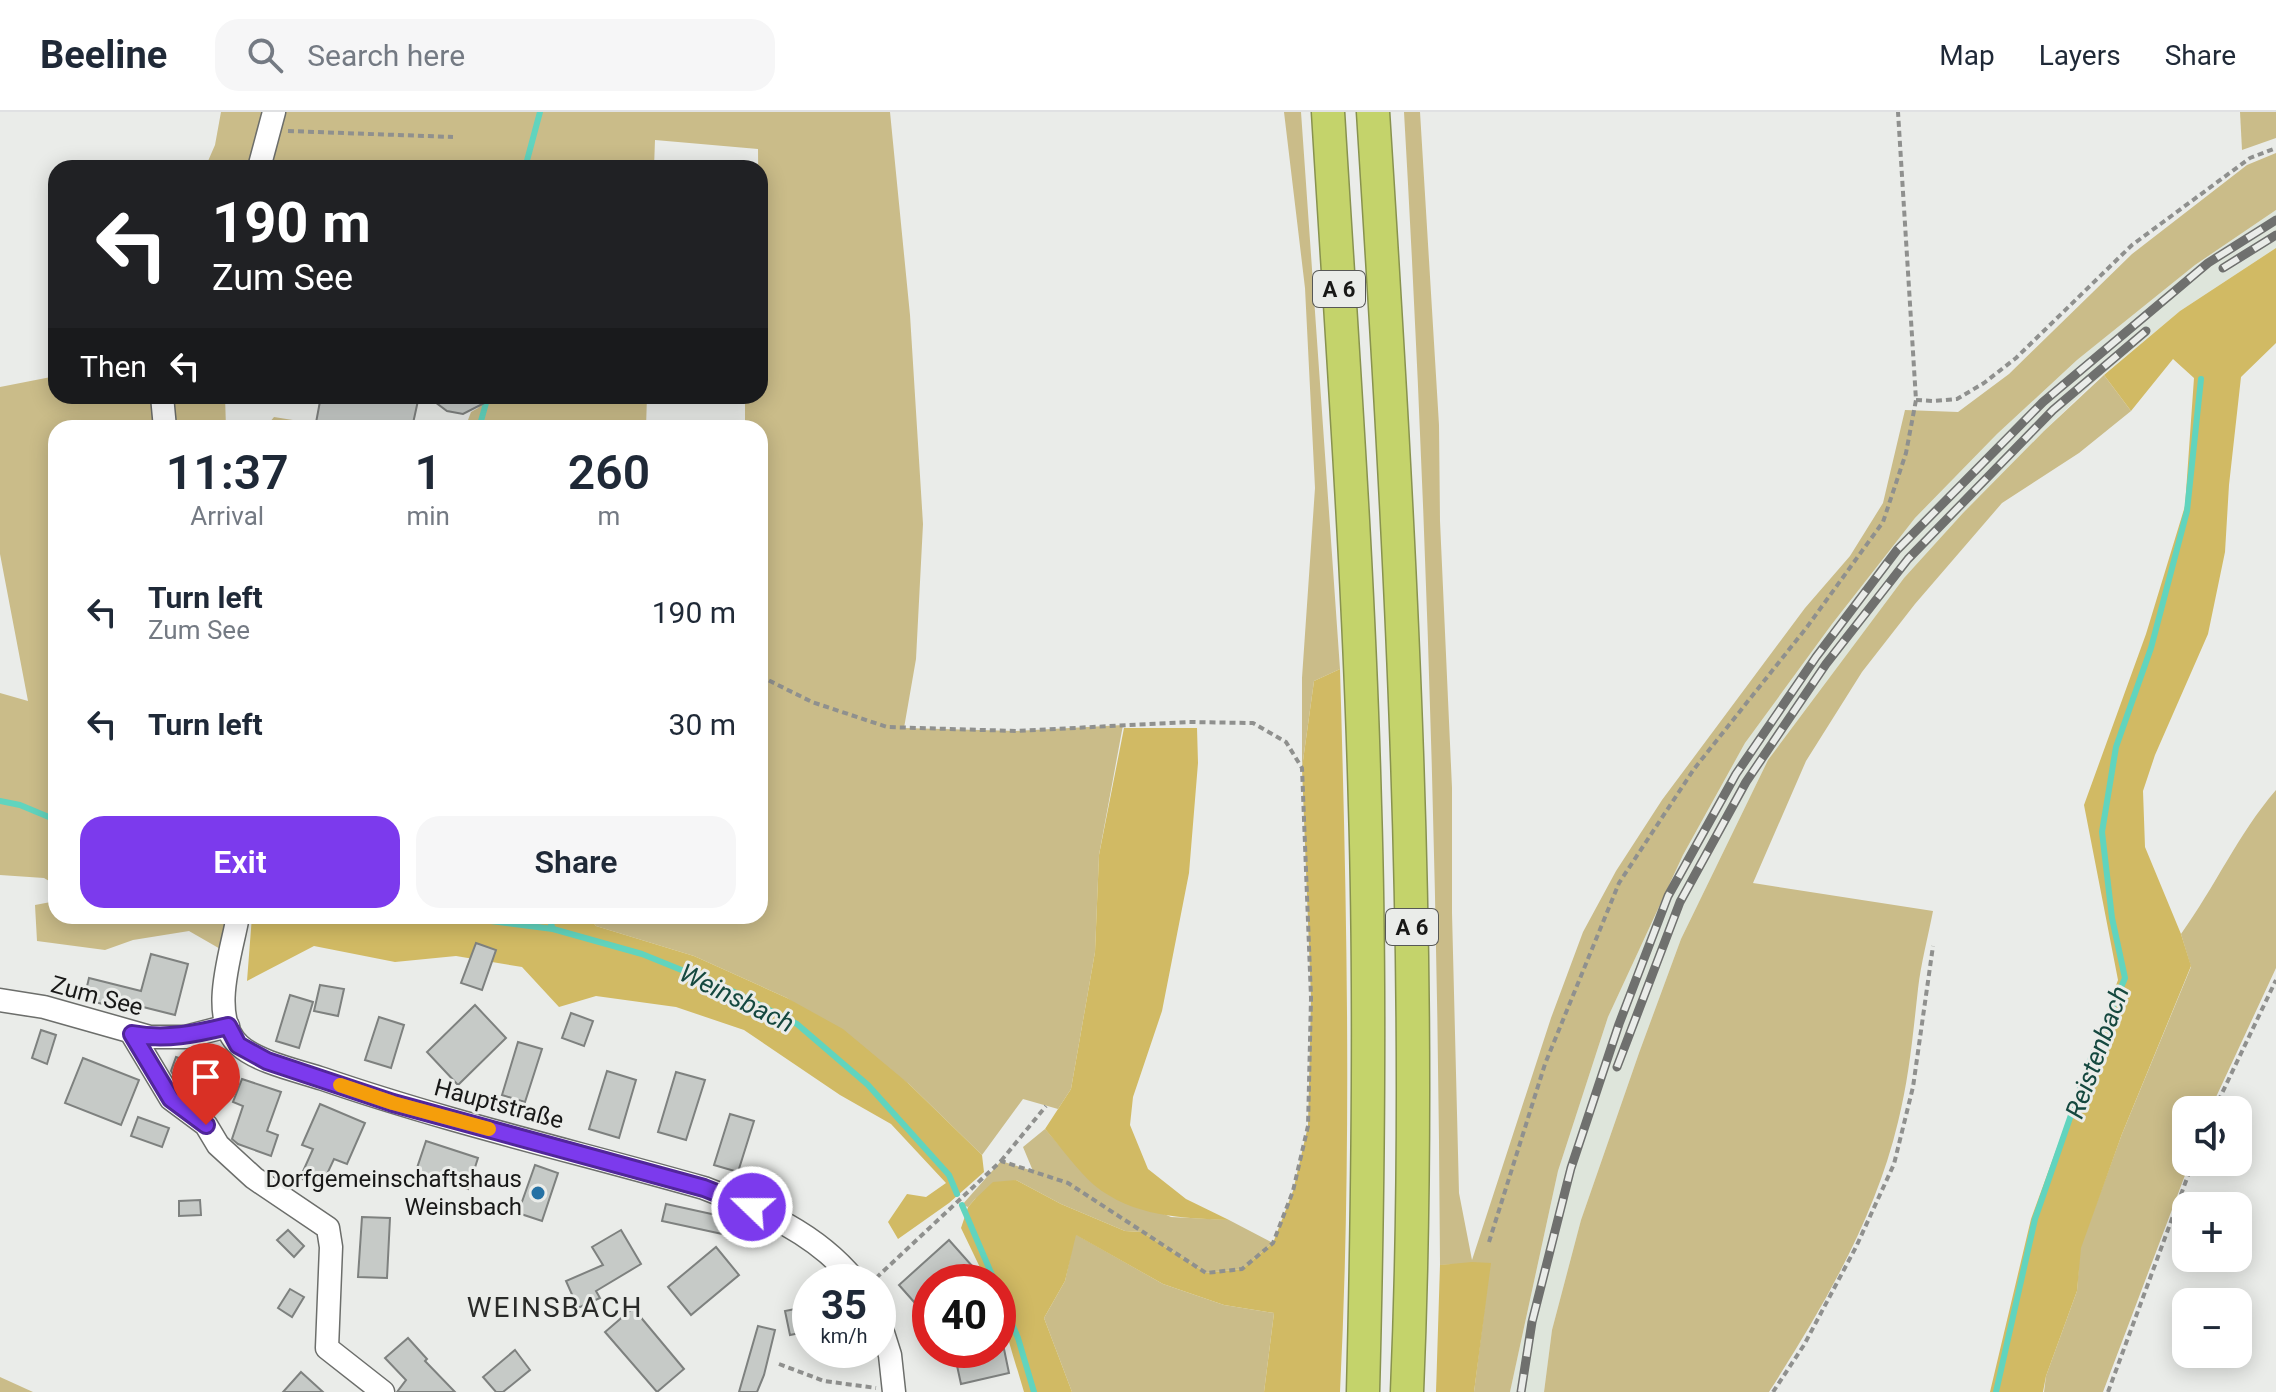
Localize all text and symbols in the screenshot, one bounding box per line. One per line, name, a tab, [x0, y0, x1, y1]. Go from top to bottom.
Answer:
search box	[215, 19, 775, 91]
text: Beeline	[40, 33, 167, 77]
icon: search	[243, 33, 287, 77]
text: Search here	[307, 38, 465, 73]
text: Map	[1939, 39, 1995, 72]
text: Layers	[2039, 39, 2121, 72]
text: Share	[2165, 39, 2236, 72]
text: 190 m	[212, 190, 371, 256]
icon: left	[80, 192, 184, 296]
text: Zum See	[212, 257, 353, 299]
road number: A 6	[1313, 271, 1365, 307]
icon: left	[163, 344, 207, 388]
text: Then	[80, 349, 147, 384]
text: 11:37	[166, 444, 289, 501]
text: 1	[415, 444, 442, 501]
text: 260	[568, 444, 650, 501]
text: Arrival	[190, 501, 264, 531]
text: min	[406, 501, 450, 531]
text: m	[598, 501, 620, 531]
text: Turn left	[148, 580, 263, 615]
icon: left	[80, 590, 124, 634]
text: 190 m	[652, 595, 736, 630]
text: Zum See	[148, 615, 250, 645]
icon: left	[80, 702, 124, 746]
text: Turn left	[148, 707, 263, 742]
text: 30 m	[669, 707, 736, 742]
button: Exit	[80, 816, 400, 908]
button: Share	[416, 816, 736, 908]
road number: A 6	[1386, 909, 1438, 945]
water label: Weinsbach	[675, 957, 799, 1039]
street label: Zum See	[48, 970, 146, 1022]
water label: Reistenbach	[2059, 982, 2135, 1122]
pin	[172, 1043, 240, 1125]
icon: arrive	[184, 1055, 228, 1099]
street label: Hauptstraße	[431, 1073, 567, 1135]
map controls	[2172, 1096, 2252, 1368]
button: sound	[2172, 1096, 2252, 1176]
place label: Dorfgemeinschaftshaus Weinsbach	[265, 1165, 522, 1221]
position arrow	[710, 1165, 794, 1249]
marker: Dorfgemeinschaftshaus Weinsbach	[529, 1184, 547, 1202]
button: +	[2172, 1192, 2252, 1272]
speed limit sign: 40	[912, 1264, 1016, 1368]
text: 35	[821, 1282, 867, 1329]
button: −	[2172, 1288, 2252, 1368]
district label: WEINSBACH	[467, 1291, 643, 1324]
text: km/h	[821, 1324, 867, 1348]

